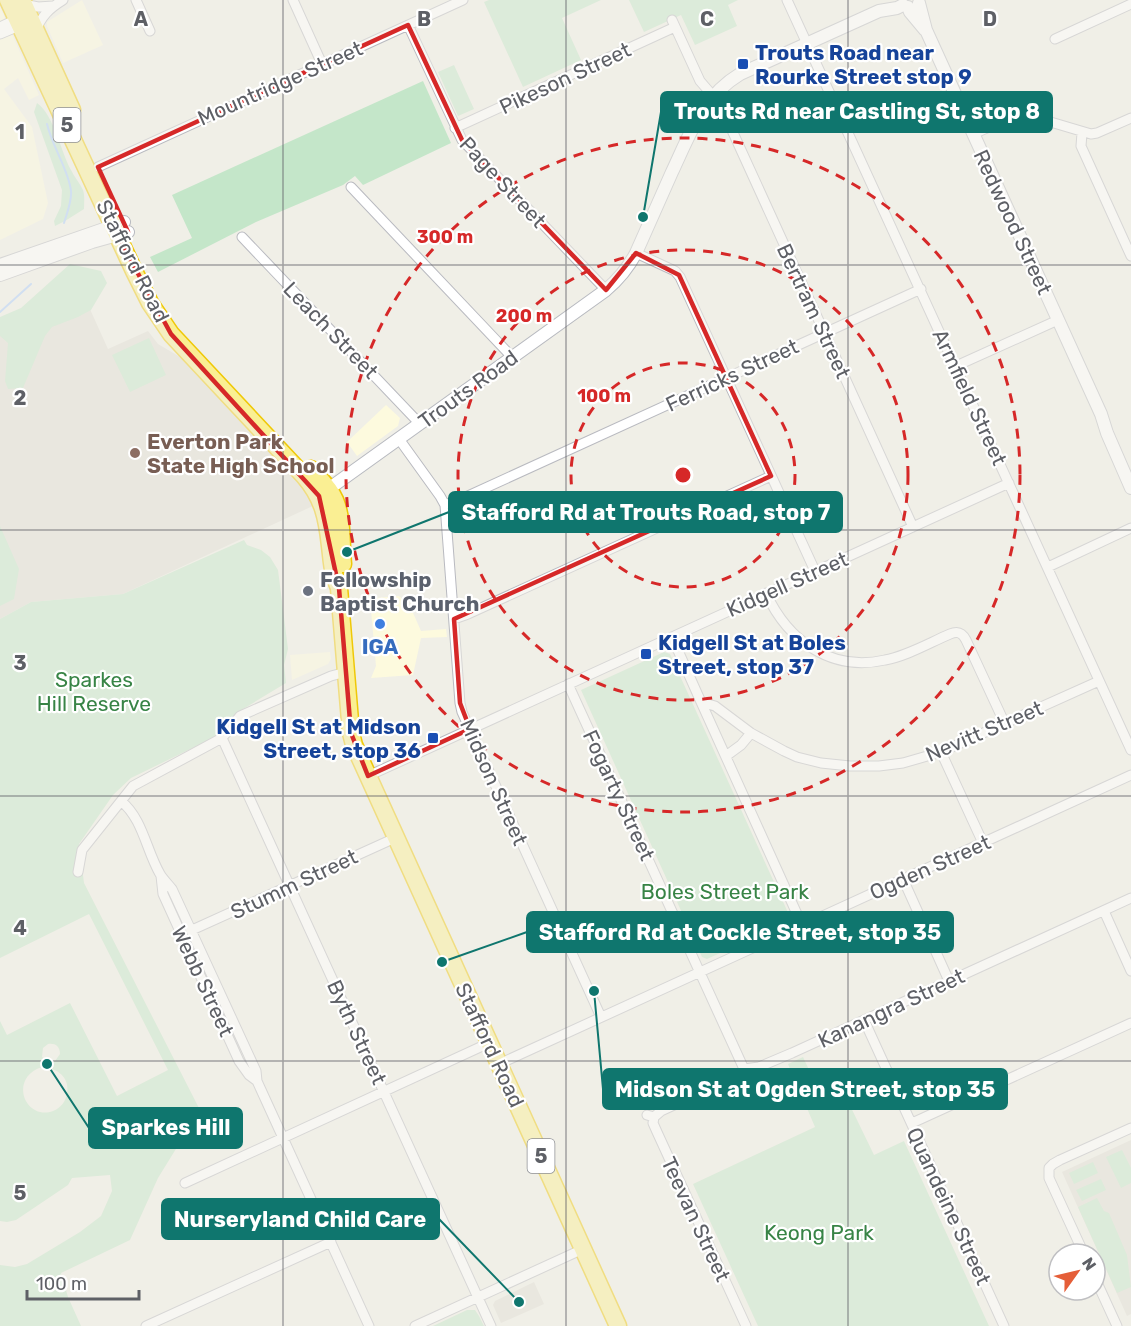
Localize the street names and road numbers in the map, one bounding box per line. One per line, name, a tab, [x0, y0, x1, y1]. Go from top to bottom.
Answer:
street label: Mountridge Street	[194, 35, 366, 131]
street label: Pikeson Street	[495, 37, 635, 119]
road number: 5	[54, 108, 80, 142]
street label: Page Street	[455, 131, 551, 233]
street label: Redwood Street	[969, 146, 1057, 298]
street label: Stafford Road	[91, 195, 175, 327]
street label: Bertram Street	[772, 240, 856, 382]
street label: Leach Street	[279, 276, 383, 384]
street label: Armfield Street	[928, 325, 1012, 469]
street label: Ferricks Street	[662, 333, 802, 417]
street label: Trouts Road	[413, 345, 523, 433]
street label: Kidgell Street	[722, 546, 852, 622]
street label: Nevitt Street	[922, 695, 1046, 767]
street label: Midson Street	[455, 715, 533, 849]
street label: Fogarty Street	[578, 726, 660, 864]
street label: Ogden Street	[866, 829, 994, 905]
street label: Stumm Street	[227, 844, 361, 924]
street label: Webb Street	[167, 922, 239, 1040]
street label: Kanangra Street	[814, 963, 968, 1053]
street label: Byth Street	[322, 976, 392, 1088]
street label: Stafford Road	[450, 979, 530, 1111]
street label: Quandeine Street	[902, 1123, 996, 1289]
road number: 5	[528, 1139, 554, 1173]
street label: Teevan Street	[656, 1153, 736, 1285]

